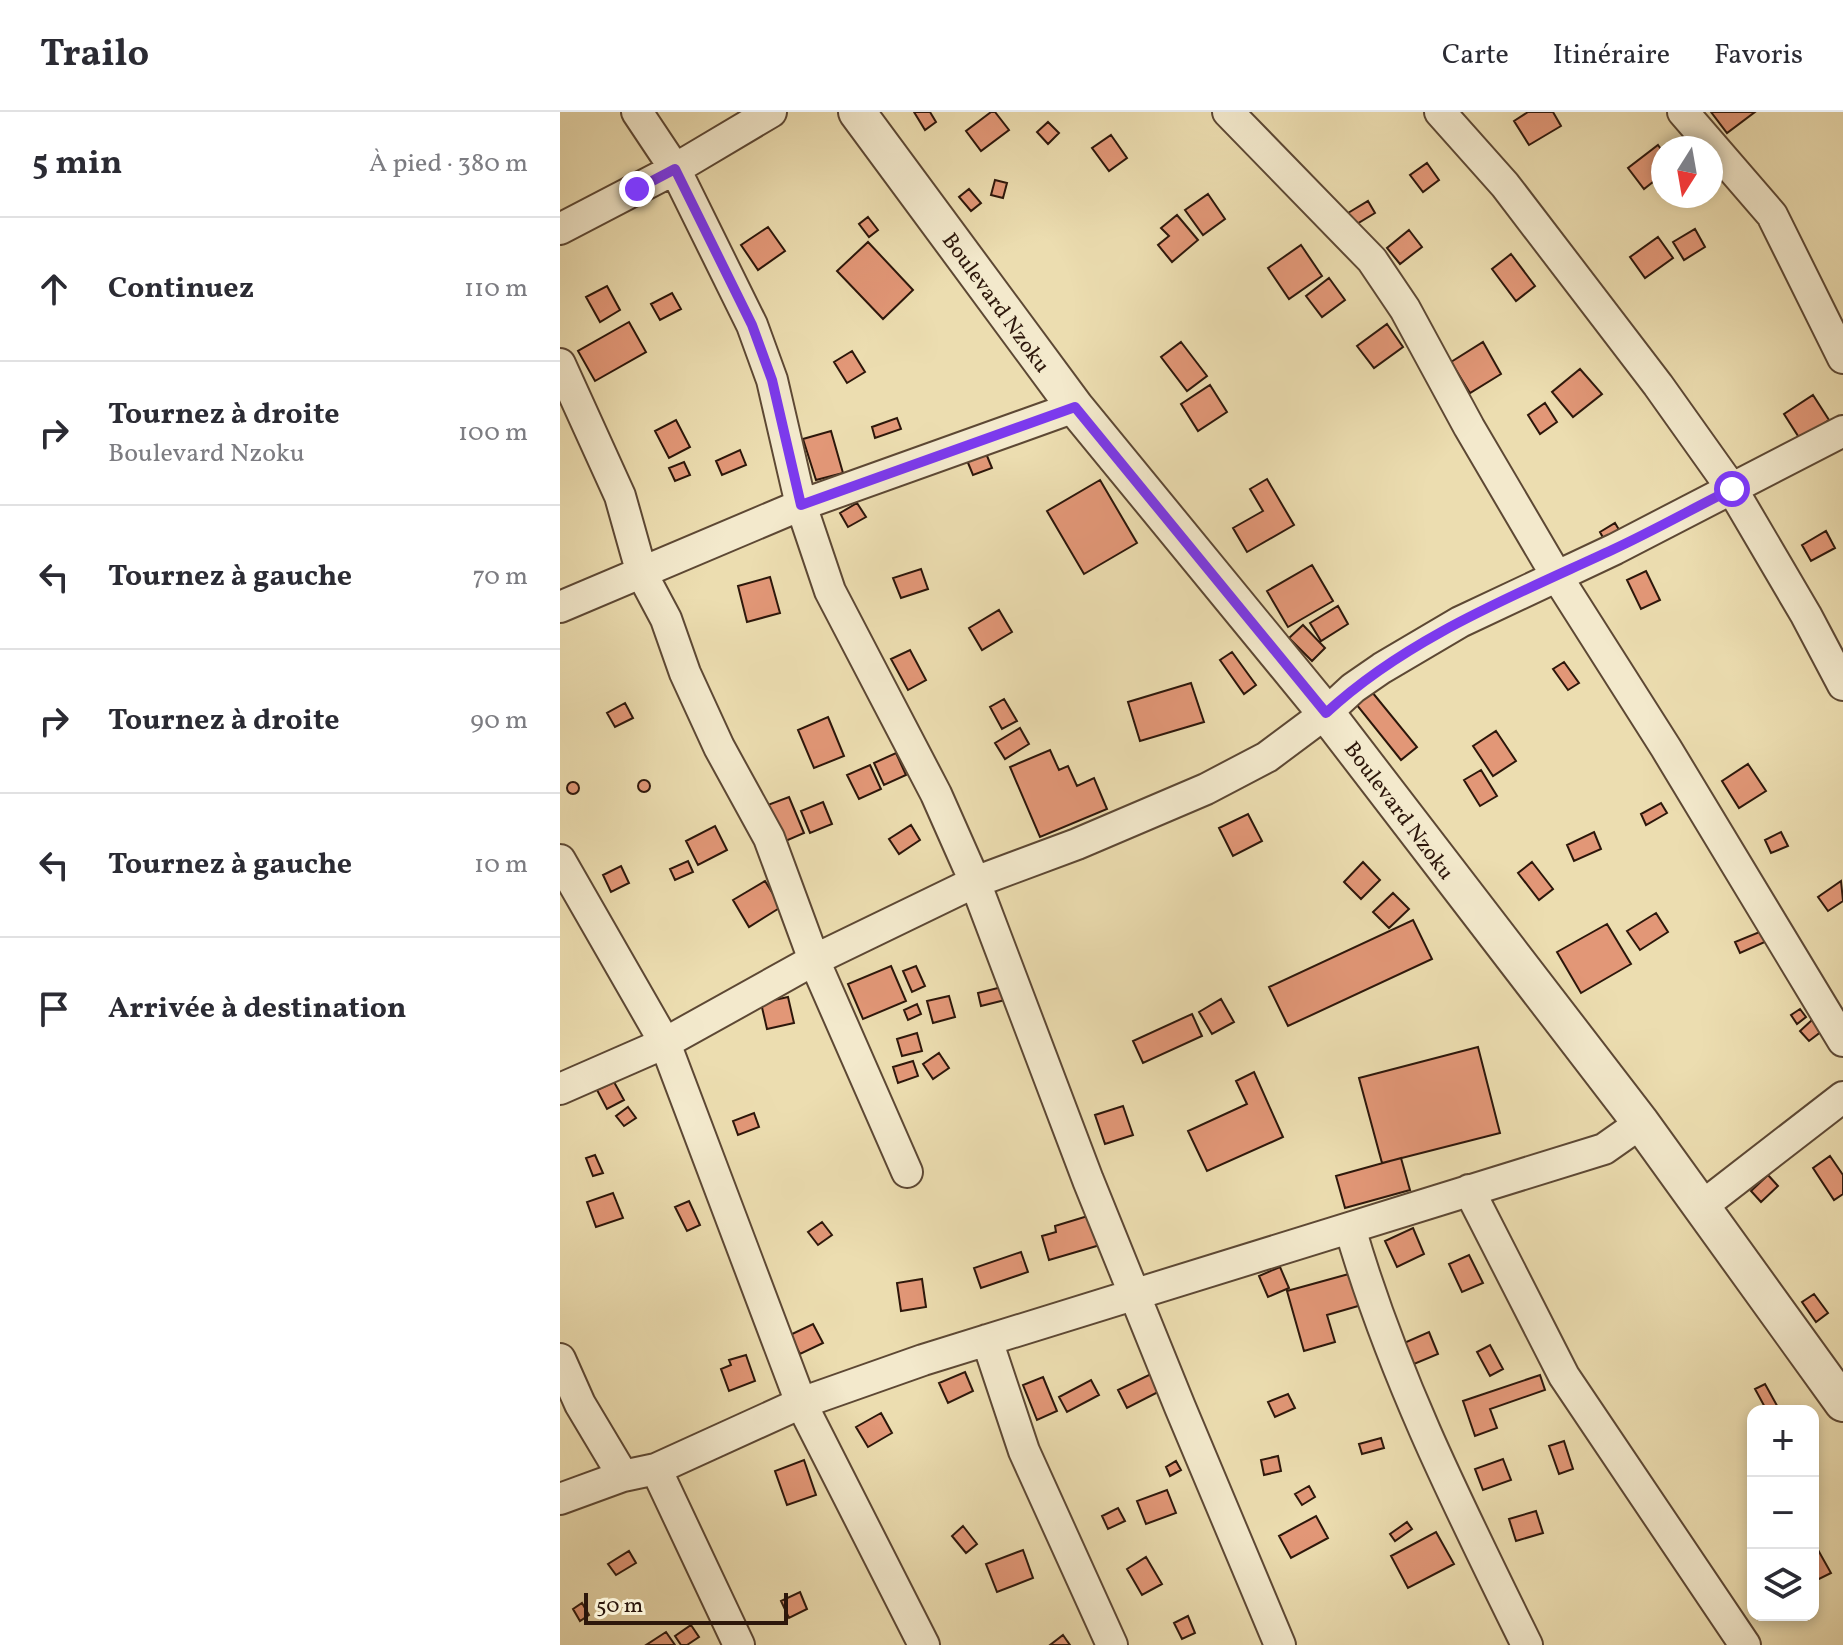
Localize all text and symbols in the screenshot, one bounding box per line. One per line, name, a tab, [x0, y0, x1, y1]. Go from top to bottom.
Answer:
text: Trailo	[40, 29, 149, 82]
text: Carte	[1442, 36, 1509, 75]
text: Itinéraire	[1553, 36, 1670, 75]
text: Favoris	[1714, 36, 1803, 75]
north arrow	[1651, 136, 1723, 208]
text: 5 min	[32, 141, 122, 188]
text: À pied · 380 m	[369, 146, 528, 182]
route end	[619, 171, 655, 207]
street label: Boulevard Nzoku	[934, 227, 1056, 380]
icon: ahead	[32, 267, 76, 311]
text: Continuez	[108, 268, 254, 310]
text: 110 m	[464, 271, 528, 307]
text: Tournez à droite	[108, 394, 340, 436]
icon: right	[32, 411, 76, 455]
text: 100 m	[458, 415, 528, 451]
text: Boulevard Nzoku	[108, 436, 305, 472]
route start	[1714, 471, 1750, 507]
icon: left	[32, 555, 76, 599]
text: Tournez à gauche	[108, 556, 352, 598]
text: 70 m	[473, 559, 528, 595]
icon: right	[32, 699, 76, 743]
text: Tournez à droite	[108, 700, 340, 742]
text: 90 m	[470, 703, 528, 739]
street label: Boulevard Nzoku	[1336, 736, 1460, 887]
icon: left	[32, 843, 76, 887]
text: Tournez à gauche	[108, 844, 352, 886]
text: 10 m	[474, 847, 528, 883]
icon: arrive	[32, 987, 76, 1031]
text: Arrivée à destination	[108, 988, 407, 1030]
map controls	[1747, 1405, 1819, 1621]
button: +	[1747, 1405, 1819, 1477]
button: −	[1747, 1477, 1819, 1549]
button: layers	[1747, 1549, 1819, 1621]
scale bar	[584, 1589, 788, 1625]
text: 50 m	[596, 1591, 643, 1622]

